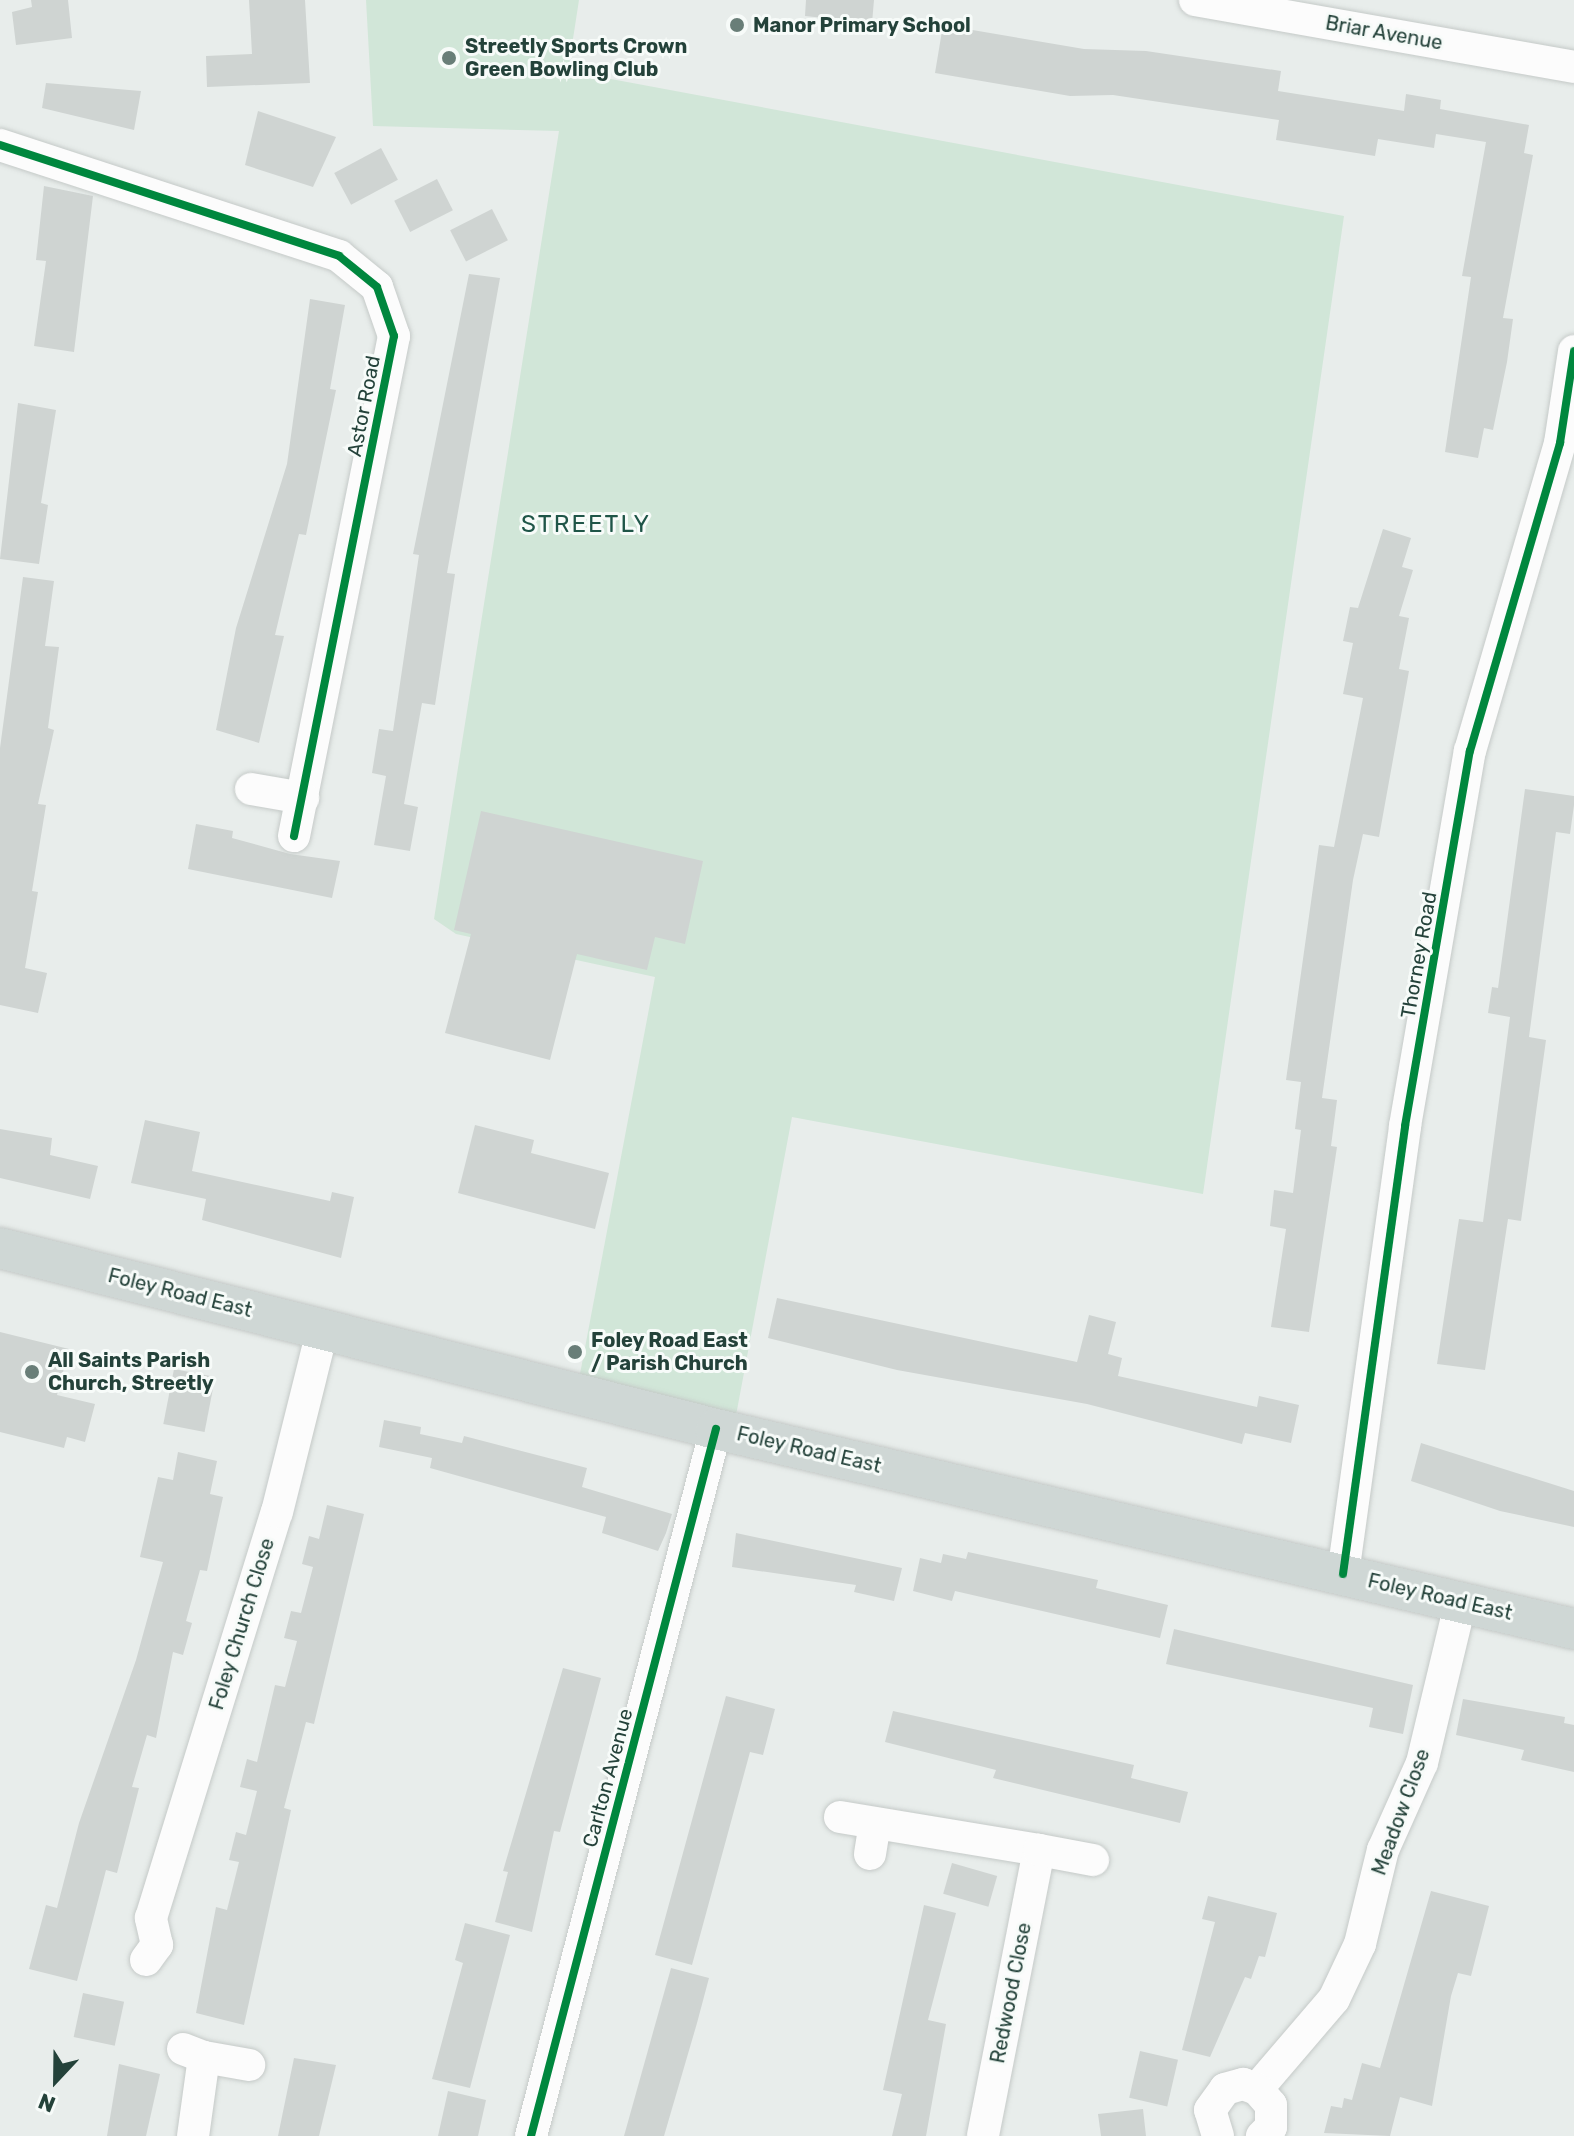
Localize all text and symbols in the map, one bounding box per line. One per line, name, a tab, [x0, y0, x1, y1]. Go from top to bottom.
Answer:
street label: Briar Avenue	[1323, 11, 1445, 55]
place label: Manor Primary School	[753, 13, 972, 37]
marker: Manor Primary School	[728, 16, 746, 34]
place label: Streetly Sports Crown Green Bowling Club	[465, 34, 688, 81]
marker: Streetly Sports Crown Green Bowling Club	[440, 49, 458, 67]
street label: Astor Road	[342, 353, 386, 459]
district label: STREETLY	[521, 511, 651, 539]
street label: Thorney Road	[1396, 890, 1442, 1020]
street label: Foley Road East	[105, 1263, 255, 1323]
place label: Foley Road East / Parish Church	[591, 1328, 748, 1375]
marker: Foley Road East / Parish Church	[566, 1343, 584, 1361]
place label: All Saints Parish Church, Streetly	[48, 1348, 214, 1395]
marker: All Saints Parish Church, Streetly	[23, 1363, 41, 1381]
street label: Foley Road East	[734, 1422, 884, 1478]
street label: Foley Church Close	[204, 1535, 280, 1713]
street label: Foley Road East	[1365, 1569, 1515, 1625]
street label: Carlton Avenue	[578, 1706, 638, 1850]
street label: Meadow Close	[1367, 1745, 1435, 1879]
street label: Redwood Close	[986, 1921, 1036, 2065]
north arrow	[16, 2040, 96, 2120]
text: N	[34, 2087, 59, 2118]

